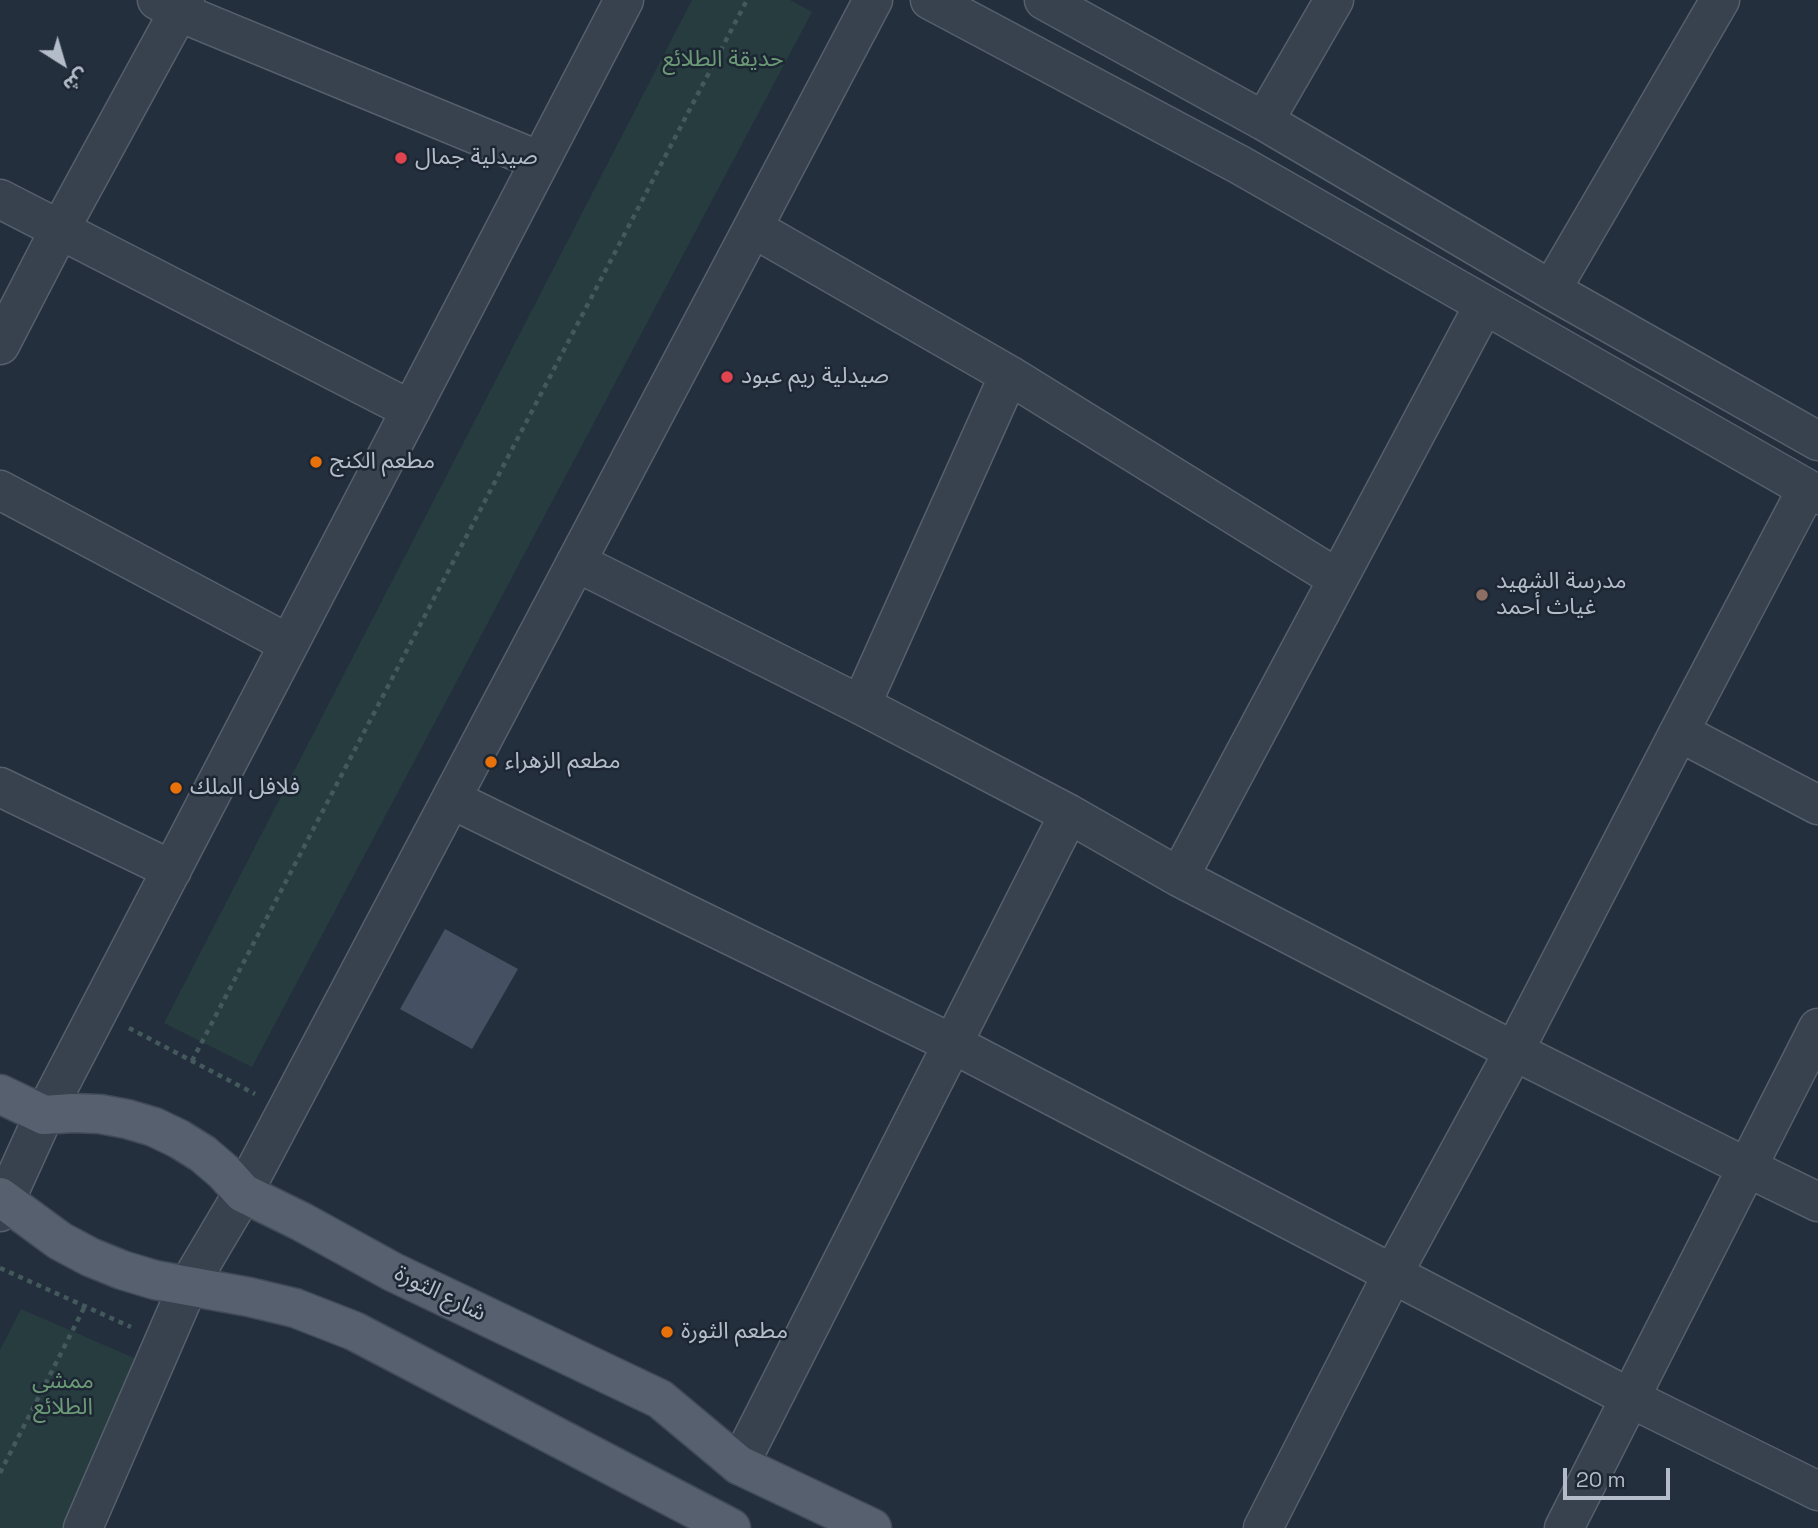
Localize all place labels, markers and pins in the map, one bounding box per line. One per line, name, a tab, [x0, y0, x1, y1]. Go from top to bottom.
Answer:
place label: صيدلية جمال	[415, 144, 538, 172]
marker: صيدلية جمال	[393, 150, 409, 166]
place label: صيدلية ريم عبود	[741, 363, 889, 391]
marker: صيدلية ريم عبود	[719, 369, 735, 385]
place label: مطعم الكنج	[330, 448, 435, 476]
marker: مطعم الكنج	[308, 454, 324, 470]
place label: مدرسة الشهيد غياث أحمد	[1496, 568, 1627, 622]
marker: مدرسة الشهيد غياث أحمد	[1474, 587, 1490, 603]
place label: مطعم الزهراء	[505, 748, 621, 776]
marker: مطعم الزهراء	[483, 754, 499, 770]
place label: فلافل الملك	[190, 774, 300, 802]
marker: فلافل الملك	[168, 780, 184, 796]
place label: مطعم الثورة	[681, 1318, 788, 1346]
marker: مطعم الثورة	[659, 1324, 675, 1340]

